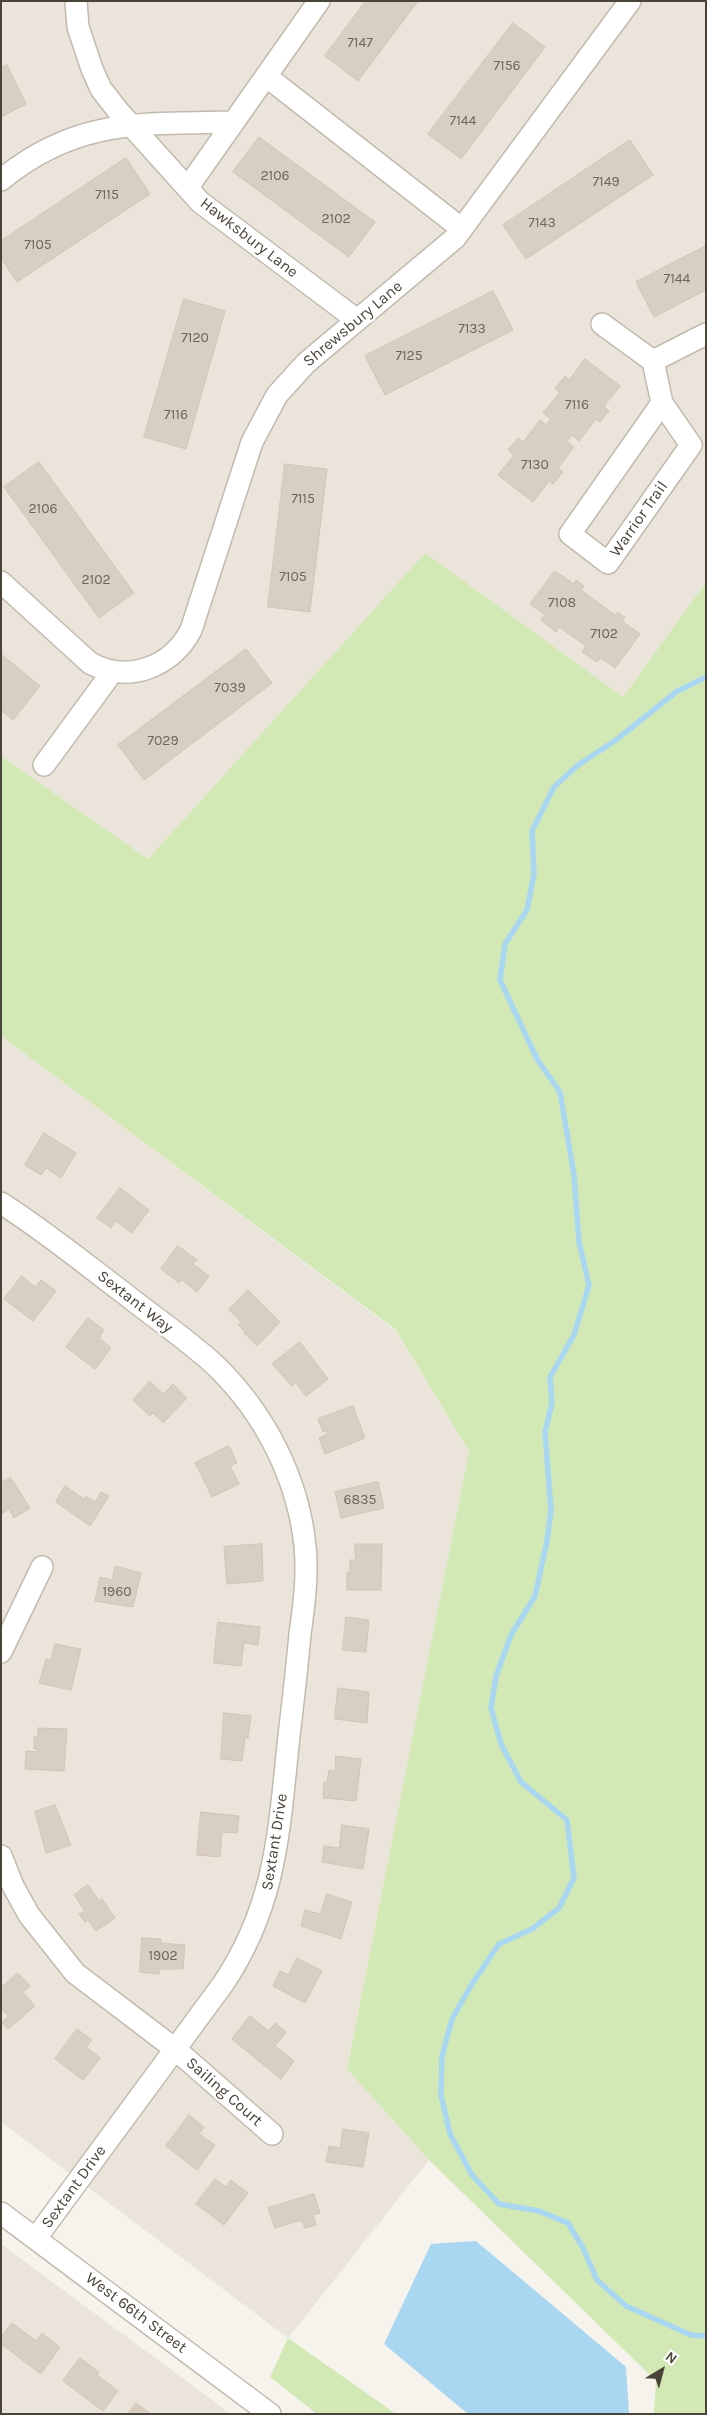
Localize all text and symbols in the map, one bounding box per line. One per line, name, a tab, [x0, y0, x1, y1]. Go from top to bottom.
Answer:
house number: 7147	[347, 35, 373, 51]
house number: 7156	[493, 58, 521, 74]
house number: 7144	[450, 113, 476, 129]
house number: 2106	[260, 168, 290, 184]
house number: 7149	[592, 174, 620, 190]
house number: 7115	[95, 187, 119, 203]
street label: Hawksbury Lane	[196, 194, 302, 282]
house number: 2102	[321, 211, 351, 227]
house number: 7143	[528, 215, 556, 231]
house number: 7105	[24, 237, 52, 253]
house number: 7144	[664, 271, 690, 287]
street label: Shrewsbury Lane	[299, 277, 407, 371]
house number: 7133	[458, 321, 486, 337]
house number: 7120	[181, 330, 209, 346]
house number: 7125	[395, 348, 423, 364]
house number: 7116	[565, 397, 589, 413]
house number: 7116	[164, 407, 188, 423]
house number: 7130	[521, 457, 549, 473]
street label: Warrior Trail	[606, 477, 672, 561]
house number: 7115	[291, 491, 315, 507]
house number: 2106	[28, 501, 58, 517]
house number: 7105	[279, 569, 307, 585]
house number: 2102	[81, 572, 111, 588]
house number: 7108	[548, 595, 576, 611]
house number: 7102	[590, 626, 618, 642]
house number: 7039	[214, 680, 246, 696]
house number: 7029	[147, 733, 179, 749]
street label: Sextant Way	[93, 1267, 177, 1337]
house number: 6835	[344, 1492, 376, 1508]
house number: 1960	[102, 1584, 132, 1600]
street label: Sextant Drive	[258, 1792, 292, 1892]
house number: 1902	[148, 1948, 178, 1964]
street label: Sailing Court	[182, 2054, 266, 2130]
street label: Sextant Drive	[38, 2142, 110, 2232]
street label: West 66th Street	[82, 2269, 190, 2357]
north arrow	[637, 2345, 687, 2395]
text: N	[662, 2348, 680, 2367]

